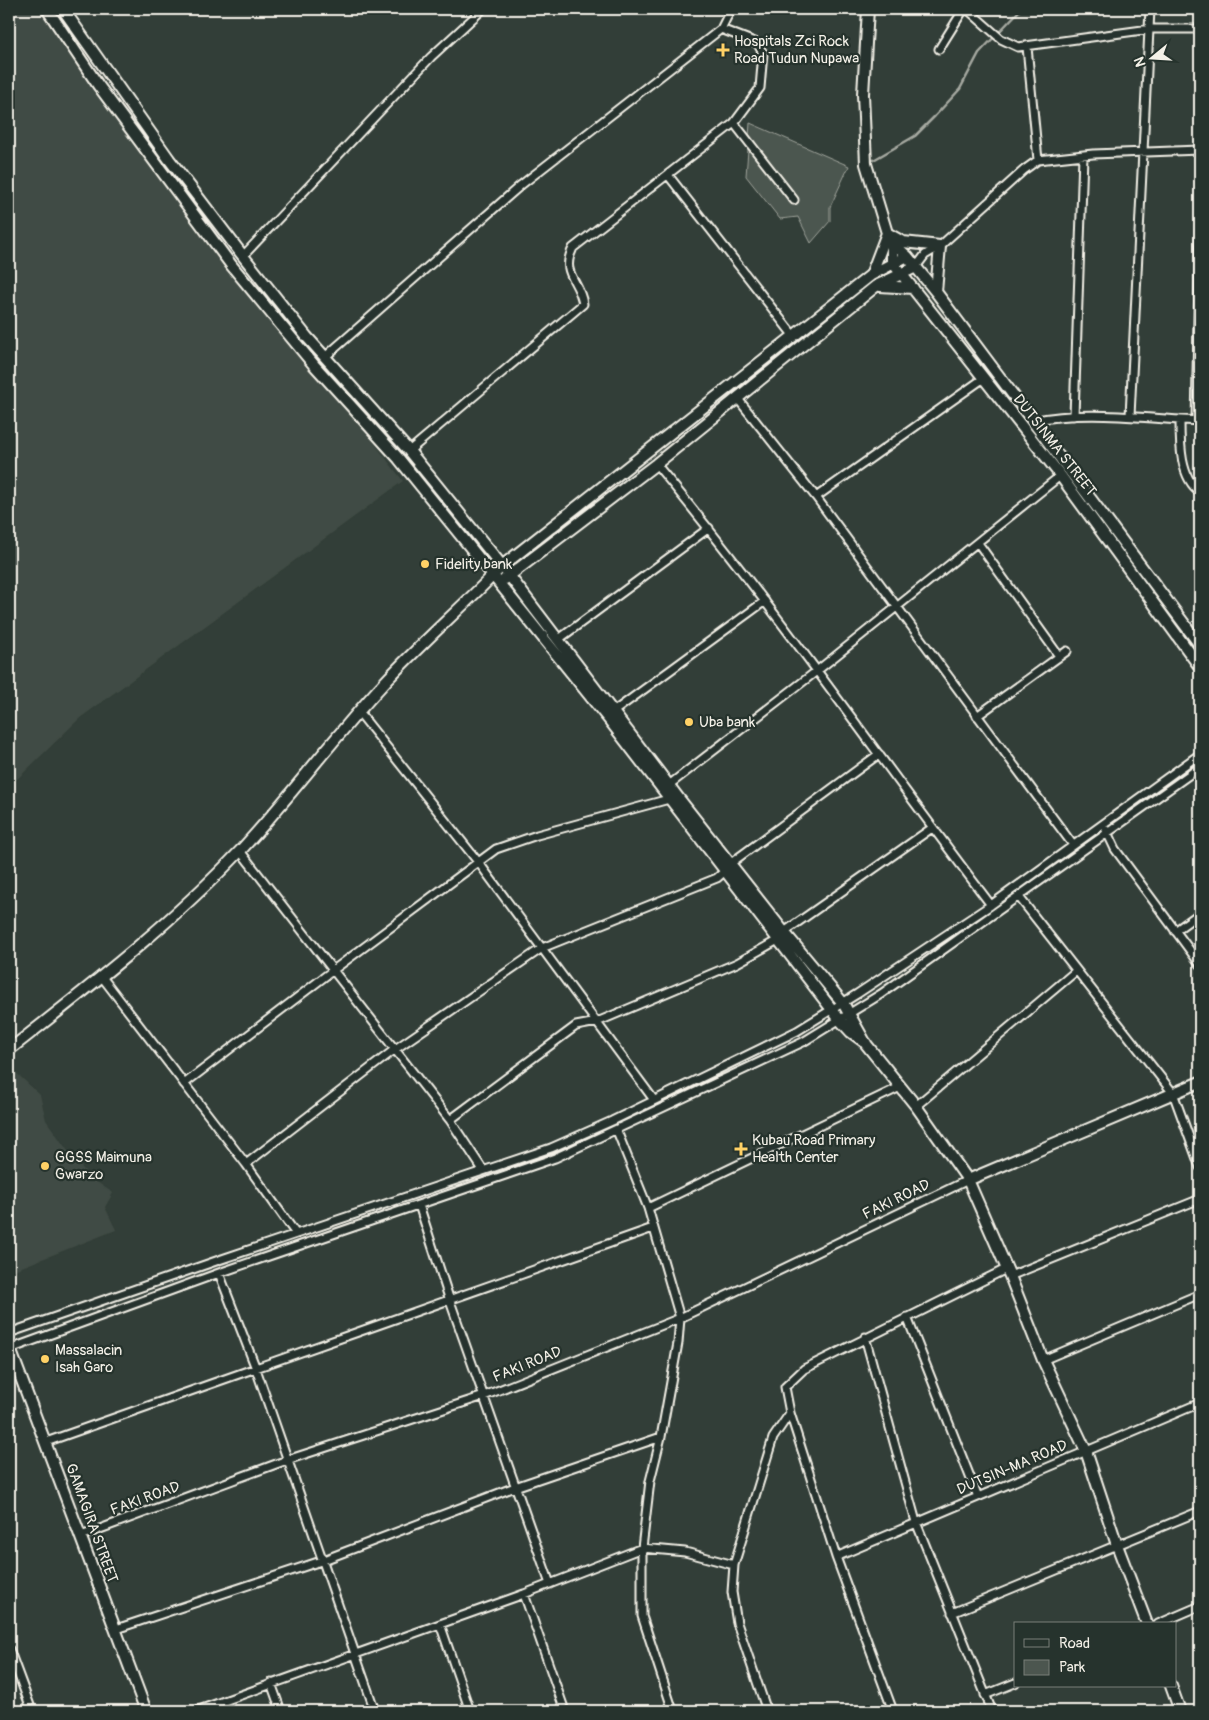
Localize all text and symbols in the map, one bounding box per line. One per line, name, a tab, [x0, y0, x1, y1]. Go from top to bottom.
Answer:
place label: Hospitals Zci Rock Road Tudun Nupawa	[734, 32, 859, 68]
north arrow	[1126, 32, 1176, 82]
marker: Hospitals Zci Rock Road Tudun Nupawa	[716, 43, 730, 57]
text: N	[1131, 55, 1150, 69]
street label: DUTSINMA STREET	[1009, 391, 1100, 500]
place label: Fidelity bank	[435, 555, 513, 574]
marker: Fidelity bank	[419, 558, 431, 570]
place label: Uba bank	[699, 713, 756, 732]
marker: Uba bank	[683, 716, 695, 728]
place label: Kubau Road Primary Health Center	[752, 1131, 876, 1167]
marker: Kubau Road Primary Health Center	[734, 1142, 748, 1156]
place label: GGSS Maimuna Gwarzo	[55, 1148, 152, 1184]
marker: GGSS Maimuna Gwarzo	[39, 1160, 51, 1172]
street label: FAKI ROAD	[859, 1175, 933, 1224]
place label: Massalacin Isah Garo	[55, 1341, 122, 1377]
street label: FAKI ROAD	[490, 1342, 564, 1387]
marker: Massalacin Isah Garo	[39, 1353, 51, 1365]
street label: DUTSIN-MA ROAD	[954, 1436, 1070, 1499]
street label: GAMAGIRA STREET	[61, 1461, 122, 1586]
street label: FAKI ROAD	[108, 1477, 183, 1520]
legend	[1014, 1622, 1176, 1688]
text: Road	[1059, 1634, 1090, 1653]
text: Park	[1059, 1658, 1086, 1677]

